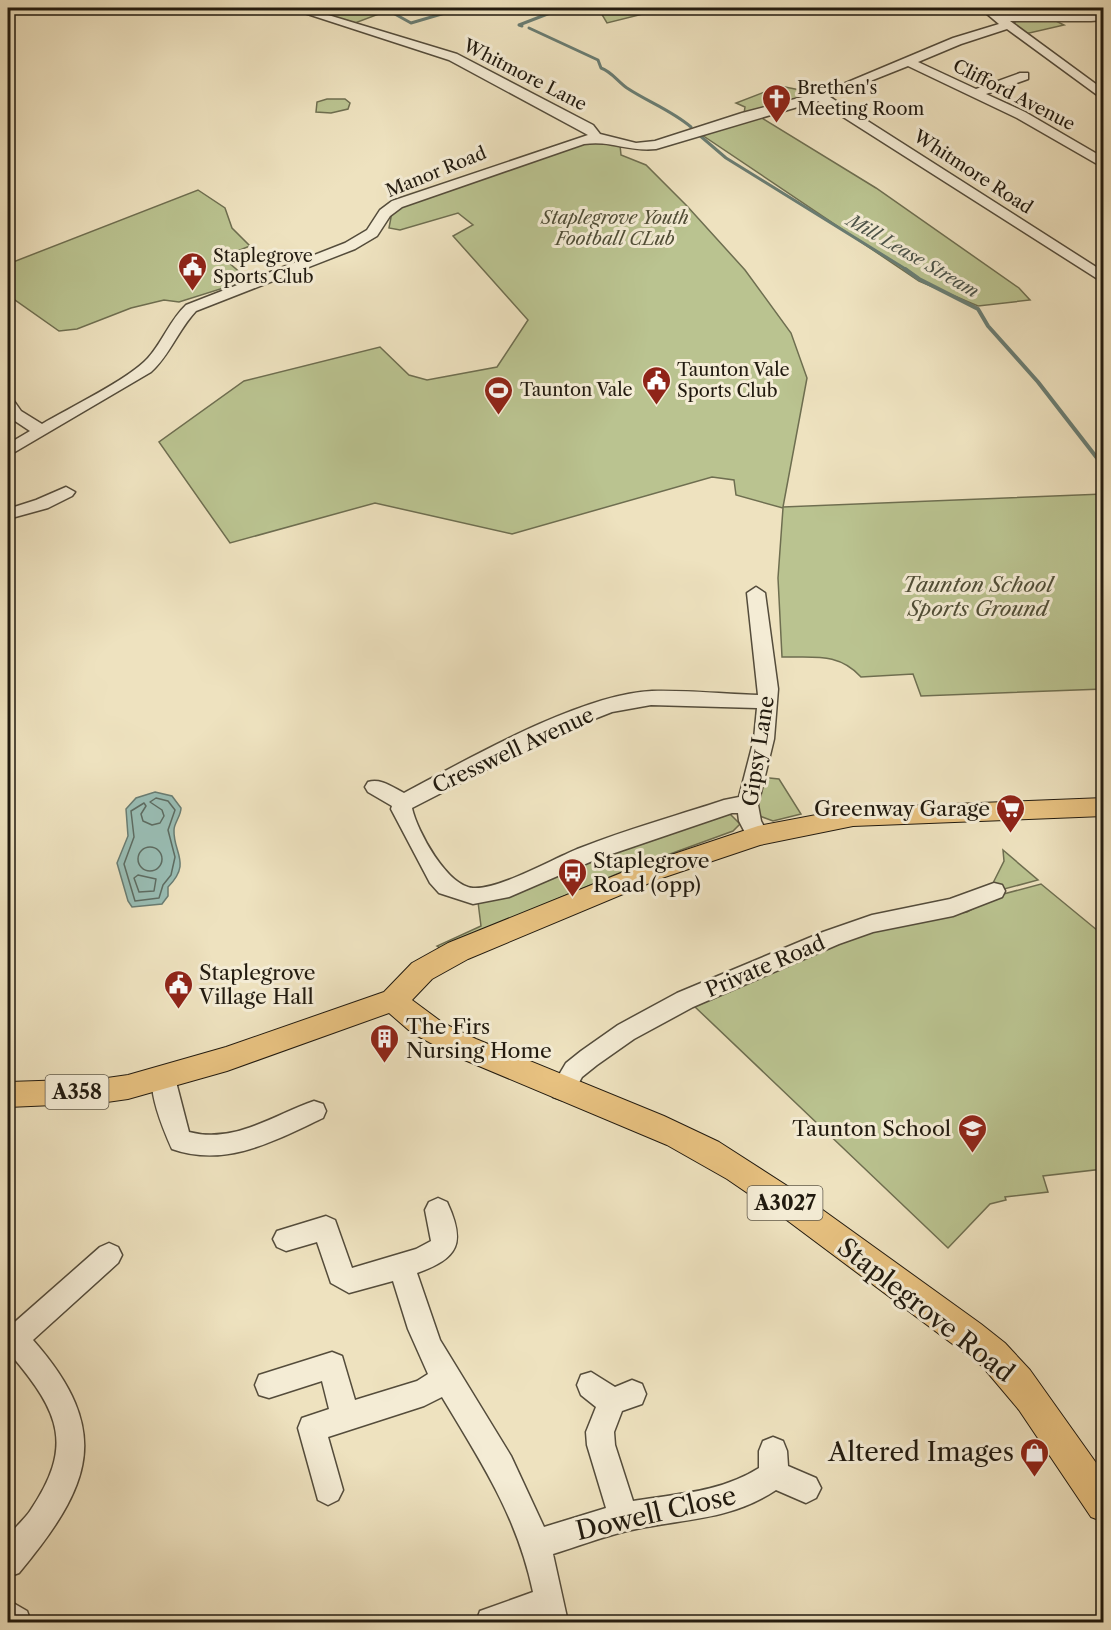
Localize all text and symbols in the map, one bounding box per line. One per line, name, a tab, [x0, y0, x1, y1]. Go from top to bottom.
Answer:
street label: Whitmore Lane	[459, 34, 591, 116]
street label: Clifford Avenue	[949, 55, 1079, 135]
place label: Brethen's Meeting Room	[797, 77, 924, 120]
church icon: Brethen's Meeting Room	[760, 82, 792, 124]
street label: Whitmore Road	[908, 125, 1037, 219]
street label: Manor Road	[383, 142, 489, 202]
park label: Staplegrove Youth Football CLub	[540, 207, 689, 250]
water label: Mill Lease Stream	[842, 208, 983, 303]
place label: Staplegrove Sports Club	[213, 245, 314, 288]
public building icon: Staplegrove Sports Club	[176, 250, 208, 292]
place label: Taunton Vale Sports Club	[677, 359, 790, 402]
public building icon: Taunton Vale Sports Club	[640, 364, 672, 406]
sports icon: Taunton Vale	[483, 374, 515, 416]
place label: Taunton Vale	[520, 379, 633, 401]
park label: Taunton School Sports Ground	[903, 572, 1055, 621]
street label: Gipsy Lane	[737, 694, 779, 808]
street label: Cresswell Avenue	[428, 702, 598, 798]
supermarket icon: Greenway Garage	[995, 792, 1027, 834]
place label: Greenway Garage	[814, 796, 990, 821]
place label: Staplegrove Road (opp)	[593, 848, 710, 897]
bus stop icon: Staplegrove Road (opp)	[556, 856, 588, 898]
street label: Private Road	[701, 930, 829, 1002]
place label: Staplegrove Village Hall	[198, 960, 316, 1009]
public building icon: Staplegrove Village Hall	[162, 968, 194, 1010]
place label: The Firs Nursing Home	[406, 1014, 552, 1063]
building icon: The Firs Nursing Home	[369, 1022, 401, 1064]
road number: A358	[46, 1075, 109, 1109]
school or university icon: Taunton School	[956, 1112, 988, 1154]
place label: Taunton School	[792, 1116, 951, 1141]
road number: A3027	[748, 1186, 822, 1220]
street label: Staplegrove Road	[831, 1231, 1021, 1389]
place label: Altered Images	[827, 1436, 1014, 1468]
shop icon: Altered Images	[1019, 1436, 1051, 1478]
street label: Dowell Close	[573, 1479, 739, 1547]

